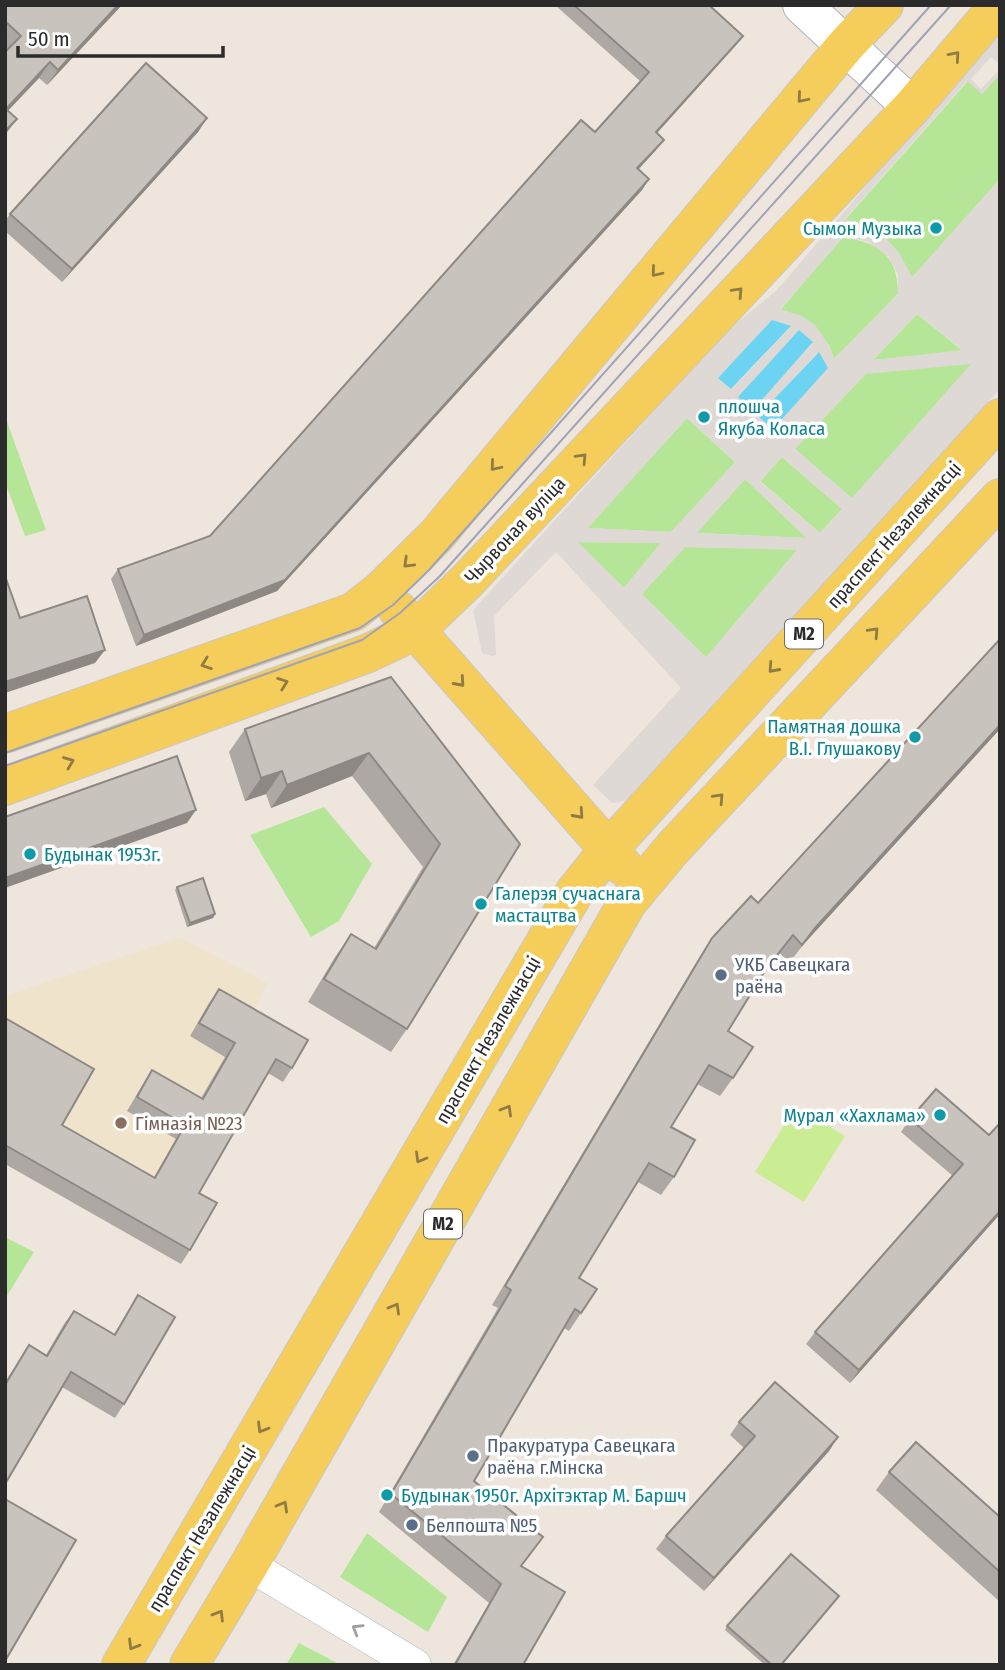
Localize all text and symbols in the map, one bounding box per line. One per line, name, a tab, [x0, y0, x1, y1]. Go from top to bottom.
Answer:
scale bar	[18, 14, 222, 58]
text: 50 m	[28, 26, 70, 52]
one-way arrow	[947, 51, 959, 64]
one-way arrow	[798, 89, 810, 102]
place label: Сымон Музыка	[803, 217, 922, 240]
marker: Сымон Музыка	[928, 220, 944, 236]
one-way arrow	[652, 264, 664, 277]
one-way arrow	[729, 287, 742, 300]
place label: плошча Якуба Коласа	[718, 395, 825, 440]
marker: плошча Якуба Коласа	[696, 409, 712, 425]
one-way arrow	[574, 453, 586, 466]
one-way arrow	[491, 457, 503, 470]
street label: праспект Незалежнасці	[822, 457, 966, 613]
street label: Чырвоная вуліца	[460, 472, 570, 588]
one-way arrow	[403, 555, 416, 568]
road number: М2	[785, 620, 823, 648]
one-way arrow	[866, 627, 879, 640]
one-way arrow	[200, 656, 212, 670]
one-way arrow	[768, 660, 781, 673]
one-way arrow	[452, 674, 464, 687]
one-way arrow	[276, 678, 288, 692]
place label: Памятная дошка В.І. Глушакову	[767, 715, 902, 760]
marker: Памятная дошка В.І. Глушакову	[907, 729, 923, 745]
one-way arrow	[63, 756, 75, 770]
one-way arrow	[711, 793, 724, 806]
one-way arrow	[571, 806, 583, 819]
place label: Будынак 1953г.	[44, 843, 160, 866]
marker: Будынак 1953г.	[22, 846, 38, 862]
place label: Галерэя сучаснага мастацтва	[495, 882, 641, 927]
marker: Галерэя сучаснага мастацтва	[473, 896, 489, 912]
street label: праспект Незалежнасці	[431, 952, 545, 1128]
place label: УКБ Савецкага раёна	[734, 953, 850, 998]
marker: УКБ Савецкага раёна	[713, 967, 729, 983]
place label: Мурал «Хахлама»	[783, 1104, 926, 1127]
one-way arrow	[499, 1105, 512, 1118]
marker: Мурал «Хахлама»	[932, 1107, 948, 1123]
place label: Гімназія №23	[135, 1112, 243, 1135]
marker: Гімназія №23	[113, 1115, 129, 1131]
one-way arrow	[415, 1150, 428, 1163]
road number: М2	[424, 1210, 462, 1238]
one-way arrow	[387, 1303, 400, 1315]
one-way arrow	[257, 1420, 270, 1433]
place label: Пракуратура Савецкага раёна г.Мінска	[487, 1434, 675, 1479]
street label: праспект Незалежнасці	[143, 1442, 261, 1616]
marker: Пракуратура Савецкага раёна г.Мінска	[465, 1448, 481, 1464]
place label: Будынак 1950г. Архітэктар М. Баршч	[401, 1484, 687, 1507]
marker: Будынак 1950г. Архітэктар М. Баршч	[379, 1487, 395, 1503]
one-way arrow	[274, 1500, 287, 1513]
place label: Белпошта №5	[426, 1514, 537, 1537]
marker: Белпошта №5	[404, 1517, 420, 1533]
one-way arrow	[211, 1609, 224, 1622]
one-way arrow	[351, 1625, 364, 1638]
one-way arrow	[129, 1637, 142, 1650]

